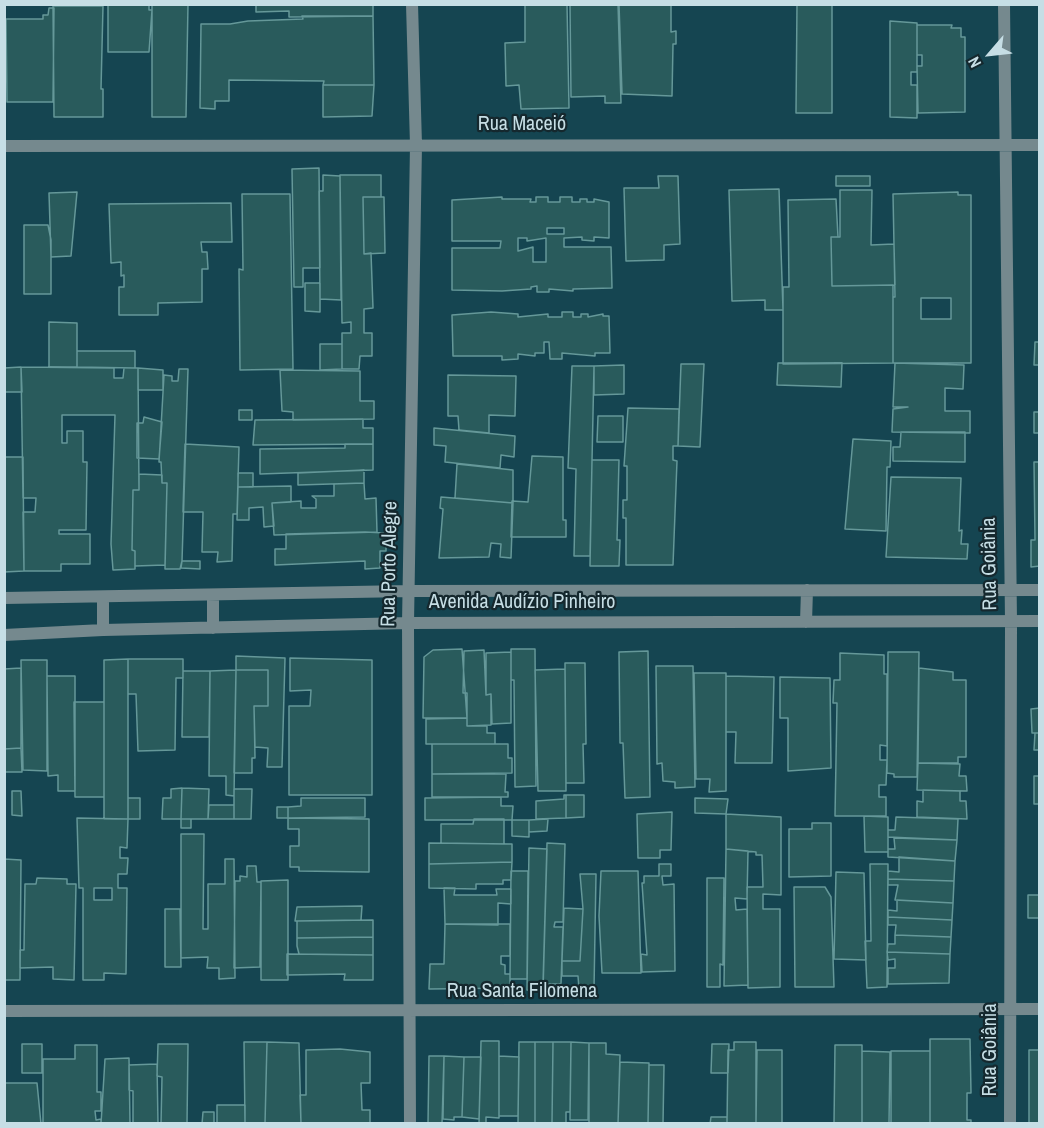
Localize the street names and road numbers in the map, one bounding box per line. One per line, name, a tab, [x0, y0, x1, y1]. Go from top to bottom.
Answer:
street label: Rua Maceió	[478, 113, 566, 137]
street label: Rua Porto Alegre	[377, 501, 403, 627]
street label: Rua Goiânia	[977, 517, 1003, 611]
street label: Avenida Audízio Pinheiro	[429, 591, 615, 615]
street label: Rua Santa Filomena	[447, 980, 597, 1004]
street label: Rua Goiânia	[979, 1004, 1003, 1096]

